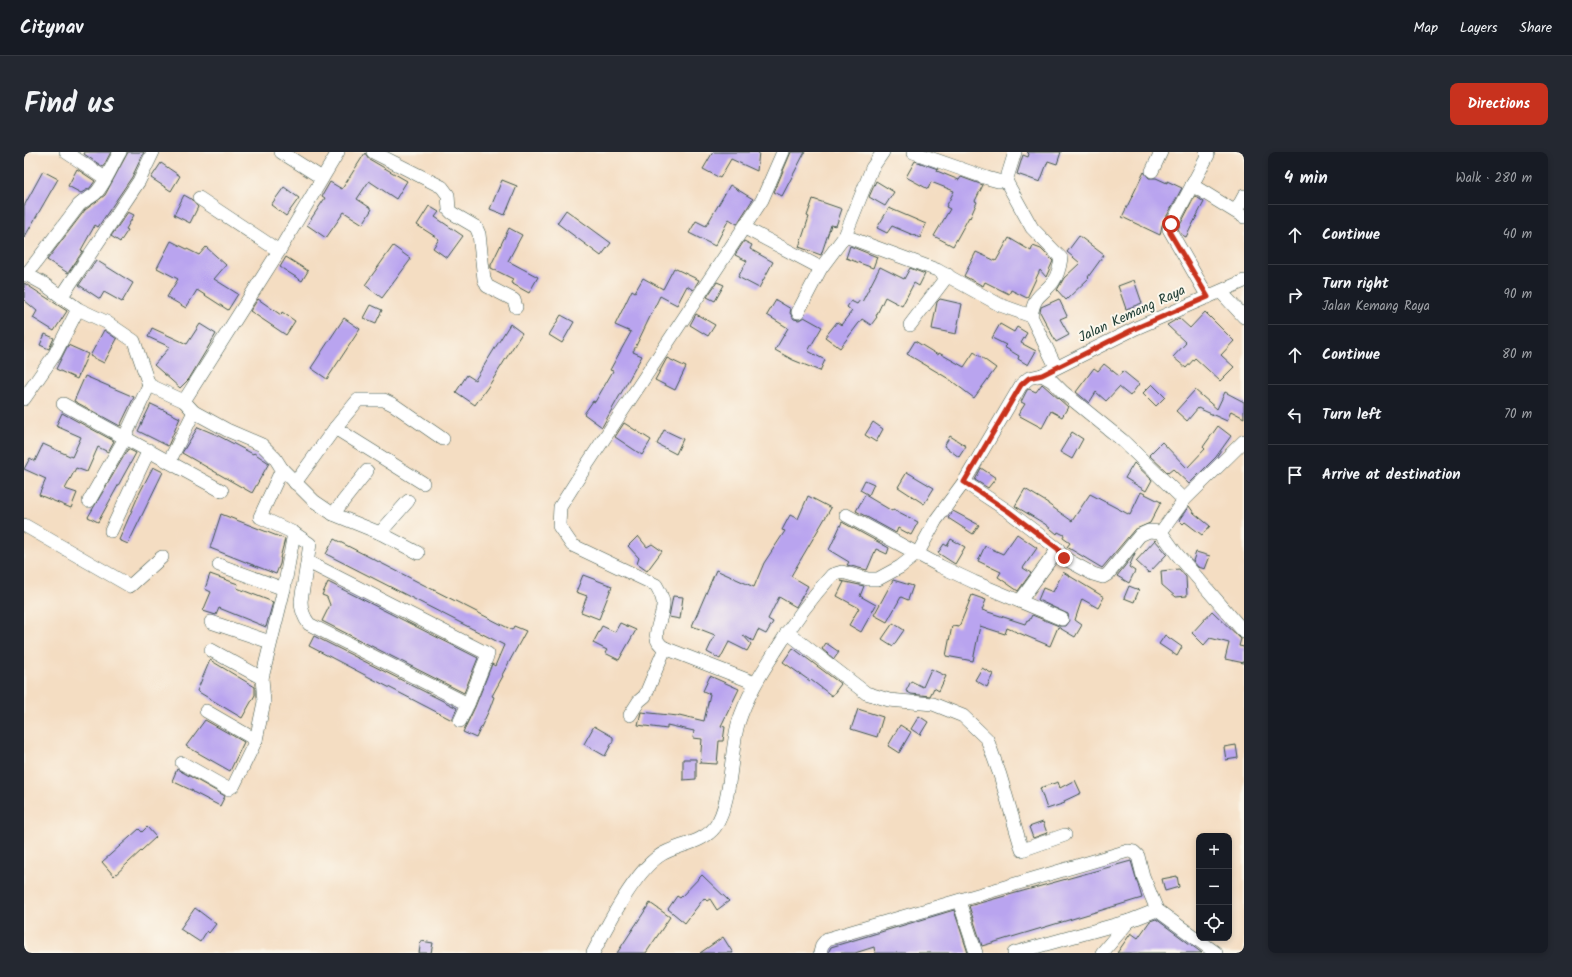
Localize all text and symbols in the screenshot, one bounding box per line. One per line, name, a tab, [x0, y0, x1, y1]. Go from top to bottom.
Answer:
text: Citynav	[20, 13, 83, 43]
text: Map	[1414, 17, 1438, 39]
text: Layers	[1460, 17, 1498, 39]
text: Share	[1520, 17, 1552, 39]
text: Find us	[24, 82, 115, 127]
button: Directions	[1450, 83, 1548, 125]
text: 4 min	[1284, 165, 1328, 192]
text: Walk · 280 m	[1456, 168, 1532, 189]
route start	[1162, 215, 1180, 233]
text: Continue	[1322, 223, 1380, 247]
icon: ahead	[1284, 224, 1306, 246]
text: 40 m	[1503, 224, 1532, 245]
text: Turn right	[1322, 272, 1389, 296]
street label: Jalan Kemang Raya	[1075, 280, 1189, 348]
icon: right	[1284, 284, 1306, 306]
text: 90 m	[1504, 284, 1532, 305]
text: Jalan Kemang Raya	[1322, 296, 1430, 317]
text: Continue	[1322, 343, 1380, 367]
icon: ahead	[1284, 344, 1306, 366]
text: 80 m	[1502, 344, 1532, 365]
text: Turn left	[1322, 403, 1382, 427]
icon: left	[1284, 404, 1306, 426]
text: 70 m	[1504, 404, 1532, 425]
text: Arrive at destination	[1322, 463, 1461, 487]
icon: arrive	[1284, 464, 1306, 486]
route end	[1055, 549, 1073, 567]
map controls	[1196, 833, 1232, 941]
button: +	[1196, 833, 1232, 869]
button: −	[1196, 869, 1232, 905]
button: locate	[1196, 905, 1232, 941]

